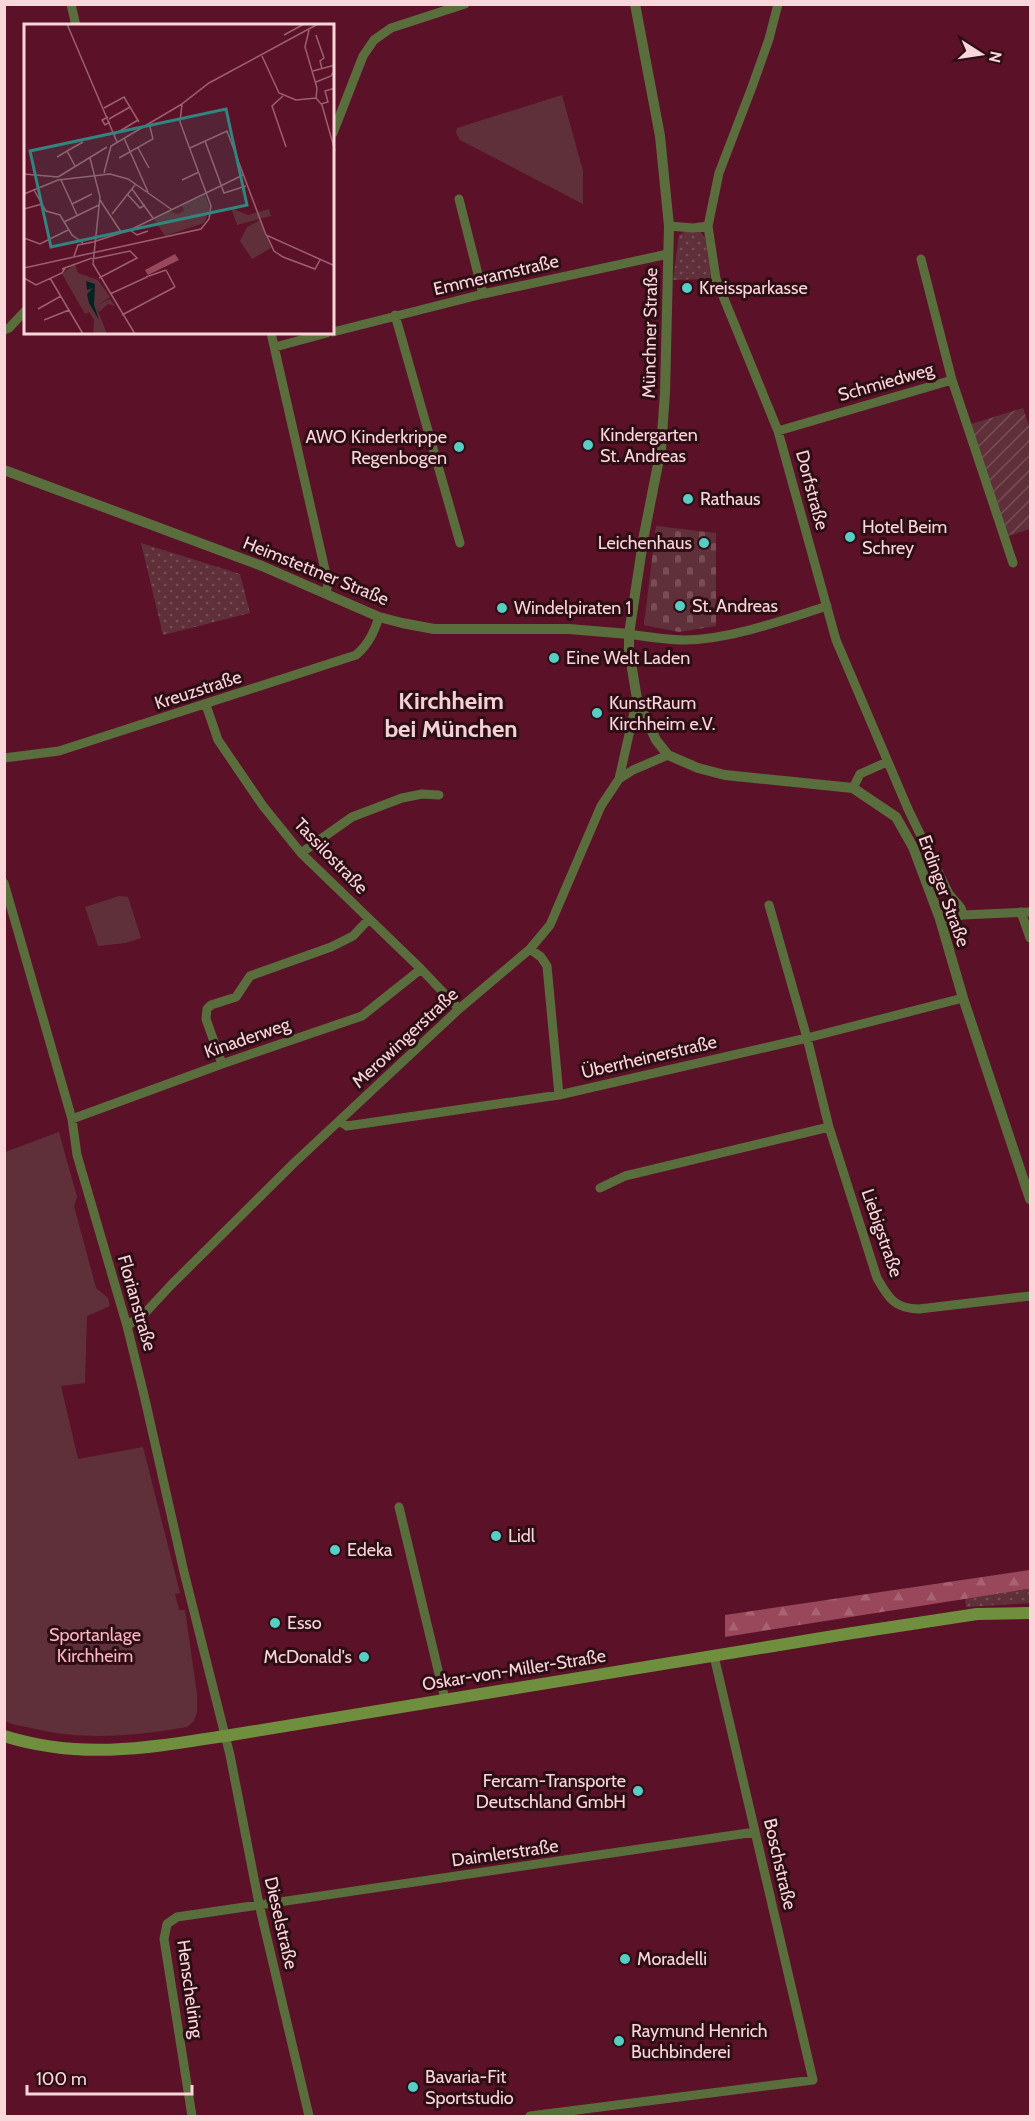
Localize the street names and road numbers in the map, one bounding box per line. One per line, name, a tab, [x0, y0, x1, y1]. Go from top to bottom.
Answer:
street label: Emmeramstraße	[431, 250, 561, 300]
street label: Münchner Straße	[638, 267, 662, 399]
street label: Schmiedweg	[836, 358, 937, 406]
street label: Dorfstraße	[791, 448, 833, 532]
street label: Heimstettner Straße	[240, 532, 392, 610]
street label: Kreuzstraße	[152, 666, 244, 714]
street label: Tassilostraße	[289, 813, 373, 899]
street label: Erdinger Straße	[914, 832, 974, 950]
street label: Merowingerstraße	[347, 983, 463, 1093]
street label: Kinaderweg	[201, 1013, 294, 1063]
street label: Überrheinerstraße	[579, 1031, 719, 1083]
street label: Liebigstraße	[857, 1186, 907, 1280]
street label: Florianstraße	[113, 1252, 161, 1354]
street label: Oskar-von-Miller-Straße	[421, 1645, 607, 1695]
street label: Boschstraße	[759, 1816, 801, 1912]
street label: Daimlerstraße	[450, 1835, 560, 1871]
street label: Dieselstraße	[260, 1875, 302, 1971]
street label: Henschelring	[172, 1938, 208, 2041]

